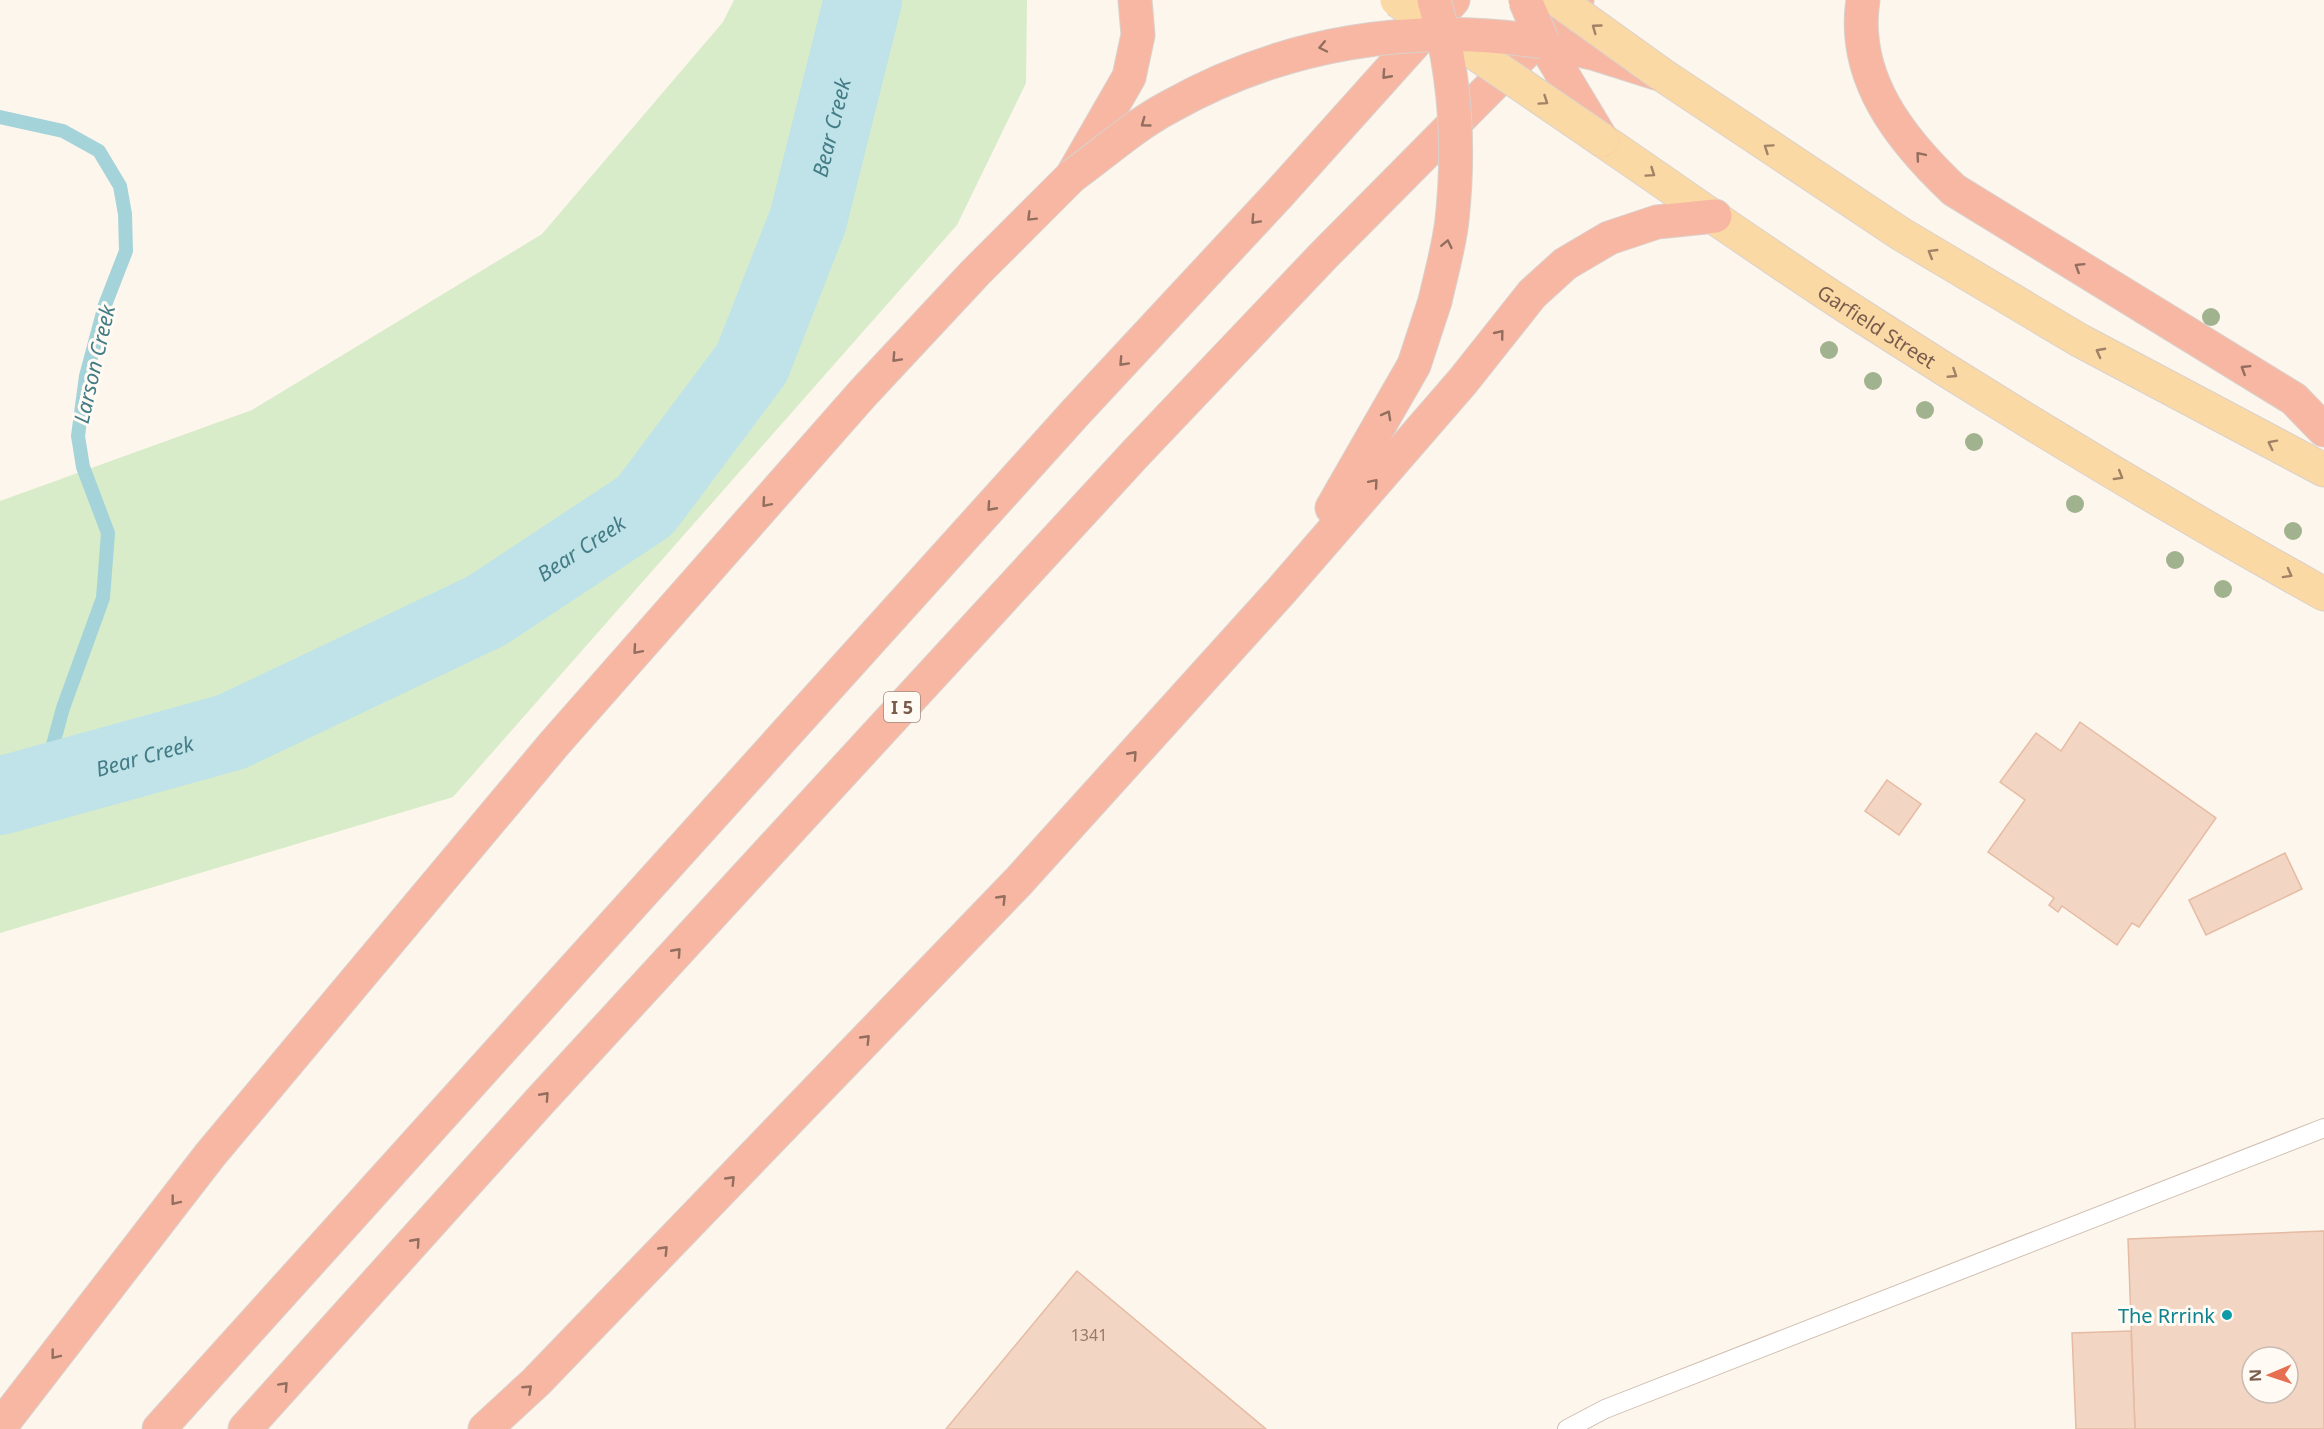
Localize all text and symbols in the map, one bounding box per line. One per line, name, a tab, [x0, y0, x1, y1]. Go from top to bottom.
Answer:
one-way arrow	[1592, 24, 1603, 35]
one-way arrow	[1318, 40, 1328, 53]
one-way arrow	[1382, 68, 1393, 79]
water label: Bear Creek	[805, 74, 857, 180]
one-way arrow	[1537, 94, 1548, 105]
one-way arrow	[1141, 116, 1152, 127]
one-way arrow	[1764, 144, 1775, 155]
one-way arrow	[1916, 152, 1927, 163]
one-way arrow	[1644, 166, 1655, 177]
one-way arrow	[1028, 210, 1039, 221]
one-way arrow	[1251, 213, 1262, 223]
one-way arrow	[1440, 239, 1453, 249]
one-way arrow	[1928, 249, 1938, 260]
one-way arrow	[2075, 263, 2085, 275]
street label: Garfield Street	[1812, 278, 1941, 374]
water label: Larson Creek	[67, 301, 122, 426]
one-way arrow	[1493, 330, 1504, 341]
one-way arrow	[2096, 348, 2106, 359]
one-way arrow	[892, 351, 903, 361]
one-way arrow	[1119, 355, 1130, 366]
one-way arrow	[2241, 365, 2251, 377]
one-way arrow	[1947, 367, 1957, 379]
one-way arrow	[1379, 411, 1391, 421]
one-way arrow	[2267, 439, 2278, 451]
one-way arrow	[2113, 468, 2123, 480]
one-way arrow	[1367, 479, 1378, 490]
one-way arrow	[762, 496, 773, 507]
one-way arrow	[987, 500, 998, 510]
water label: Bear Creek	[532, 508, 632, 588]
one-way arrow	[2282, 567, 2292, 578]
one-way arrow	[633, 643, 644, 653]
road number: I 5	[884, 692, 920, 722]
water label: Bear Creek	[92, 729, 198, 783]
one-way arrow	[1126, 751, 1137, 761]
one-way arrow	[994, 895, 1005, 906]
one-way arrow	[670, 948, 681, 959]
one-way arrow	[859, 1036, 870, 1047]
one-way arrow	[538, 1092, 549, 1103]
one-way arrow	[724, 1176, 735, 1186]
one-way arrow	[171, 1194, 182, 1205]
one-way arrow	[408, 1238, 419, 1249]
one-way arrow	[657, 1246, 668, 1256]
place label: The Rrrink	[2118, 1302, 2215, 1329]
marker: The Rrrink	[2220, 1308, 2234, 1322]
house number: 1341	[1071, 1324, 1107, 1346]
north arrow	[2240, 1345, 2300, 1405]
one-way arrow	[52, 1348, 63, 1359]
text: N	[2244, 1369, 2266, 1382]
one-way arrow	[277, 1382, 288, 1393]
one-way arrow	[521, 1385, 532, 1396]

